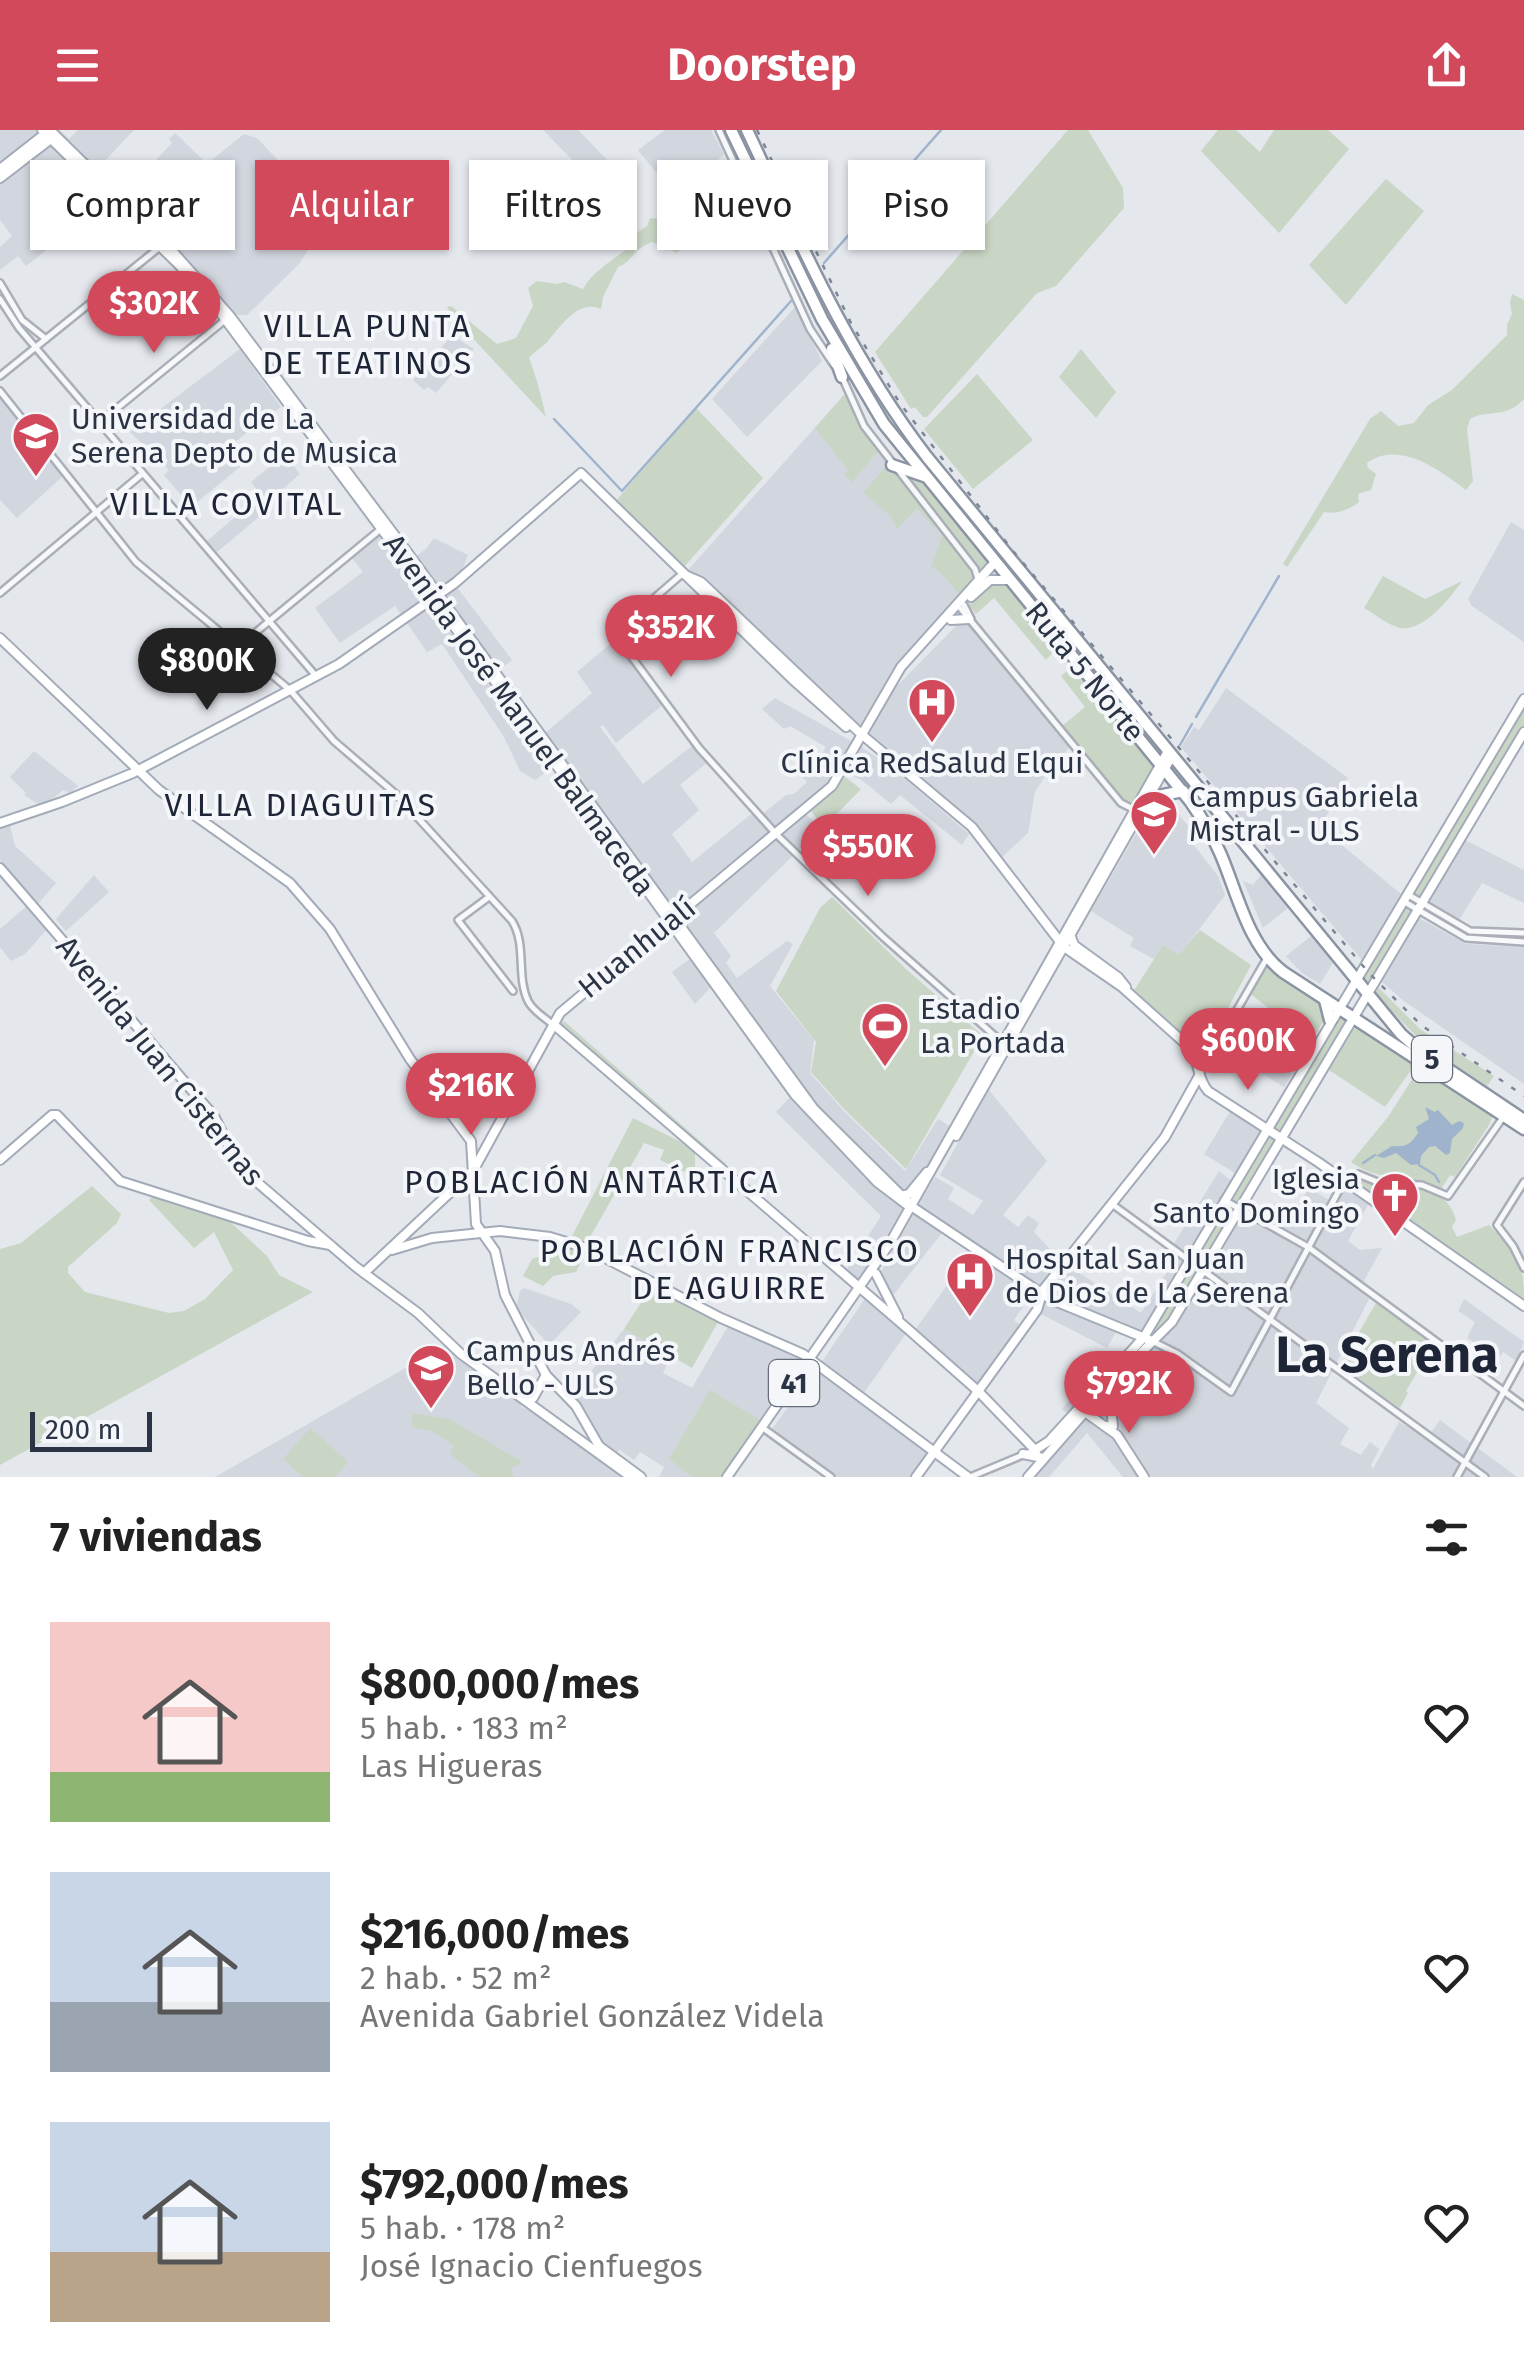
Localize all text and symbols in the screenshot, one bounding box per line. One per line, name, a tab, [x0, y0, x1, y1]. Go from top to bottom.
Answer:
icon: menu	[50, 38, 105, 93]
text: Doorstep	[667, 38, 857, 92]
icon: share	[1419, 38, 1474, 93]
chip: Comprar	[30, 160, 235, 250]
chip: Alquilar	[255, 160, 449, 250]
chip: Filtros	[469, 160, 637, 250]
chip: Nuevo	[657, 160, 828, 250]
chip: Piso	[848, 160, 985, 250]
pin: $302K	[84, 271, 224, 356]
text: $302K	[109, 284, 199, 322]
district label: VILLA PUNTA DE TEATINOS	[262, 307, 474, 382]
place label: Universidad de La Serena Depto de Musica	[71, 401, 398, 471]
school or university icon: Universidad de La Serena Depto de Musica	[10, 410, 62, 478]
district label: VILLA COVITAL	[110, 485, 344, 523]
street label: Avenida José Manuel Balmaceda	[376, 527, 662, 903]
pin: $352K	[601, 595, 741, 680]
street label: Ruta 5 Norte	[1018, 595, 1152, 749]
text: $352K	[627, 608, 715, 646]
pin: $800K	[137, 628, 277, 713]
text: $800K	[160, 641, 254, 679]
hospital icon: Clínica RedSalud Elqui	[906, 676, 958, 744]
place label: Clínica RedSalud Elqui	[781, 745, 1083, 781]
place label: Campus Gabriela Mistral - ULS	[1189, 779, 1419, 849]
district label: VILLA DIAGUITAS	[164, 786, 438, 824]
school or university icon: Campus Gabriela Mistral - ULS	[1128, 788, 1180, 856]
pin: $550K	[798, 814, 938, 899]
text: $550K	[823, 827, 913, 865]
street label: Huanhualí	[571, 890, 703, 1006]
street label: Avenida Juan Cisternas	[48, 929, 272, 1193]
place label: Estadio La Portada	[920, 991, 1066, 1061]
sports icon: Estadio La Portada	[859, 1000, 911, 1068]
pin: $600K	[1178, 1008, 1318, 1093]
text: $600K	[1201, 1021, 1295, 1059]
road number: 5	[1412, 1036, 1452, 1082]
pin: $216K	[401, 1053, 541, 1138]
text: $216K	[428, 1066, 514, 1104]
place label: Iglesia Santo Domingo	[1153, 1161, 1360, 1231]
district label: POBLACIÓN ANTÁRTICA	[404, 1163, 780, 1201]
church icon: Iglesia Santo Domingo	[1369, 1170, 1421, 1238]
district label: POBLACIÓN FRANCISCO DE AGUIRRE	[540, 1232, 920, 1307]
place label: Hospital San Juan de Dios de La Serena	[1005, 1241, 1289, 1311]
hospital icon: Hospital San Juan de Dios de La Serena	[944, 1250, 996, 1318]
district label: La Serena	[1276, 1325, 1499, 1385]
place label: Campus Andrés Bello - ULS	[466, 1333, 676, 1403]
school or university icon: Campus Andrés Bello - ULS	[405, 1342, 457, 1410]
pin: $792K	[1059, 1351, 1199, 1436]
road number: 41	[769, 1360, 819, 1406]
text: $792K	[1086, 1364, 1172, 1402]
scale bar	[30, 1407, 152, 1452]
text: 200 m	[45, 1413, 122, 1446]
icon: filters	[1419, 1510, 1474, 1565]
text: 7 viviendas	[50, 1512, 262, 1562]
text: $800,000/mes	[360, 1659, 639, 1709]
icon: home	[130, 1662, 250, 1782]
icon: heart	[1419, 1695, 1474, 1750]
text: 5 hab. · 183 m²	[360, 1709, 568, 1747]
text: Las Higueras	[360, 1747, 543, 1785]
text: $216,000/mes	[360, 1909, 629, 1959]
icon: home	[130, 1912, 250, 2032]
icon: heart	[1419, 1945, 1474, 2000]
text: 2 hab. · 52 m²	[360, 1959, 552, 1997]
text: Avenida Gabriel González Videla	[360, 1997, 825, 2035]
text: $792,000/mes	[360, 2159, 628, 2209]
icon: home	[130, 2162, 250, 2282]
icon: heart	[1419, 2195, 1474, 2250]
text: 5 hab. · 178 m²	[360, 2209, 565, 2247]
text: José Ignacio Cienfuegos	[360, 2247, 703, 2285]

